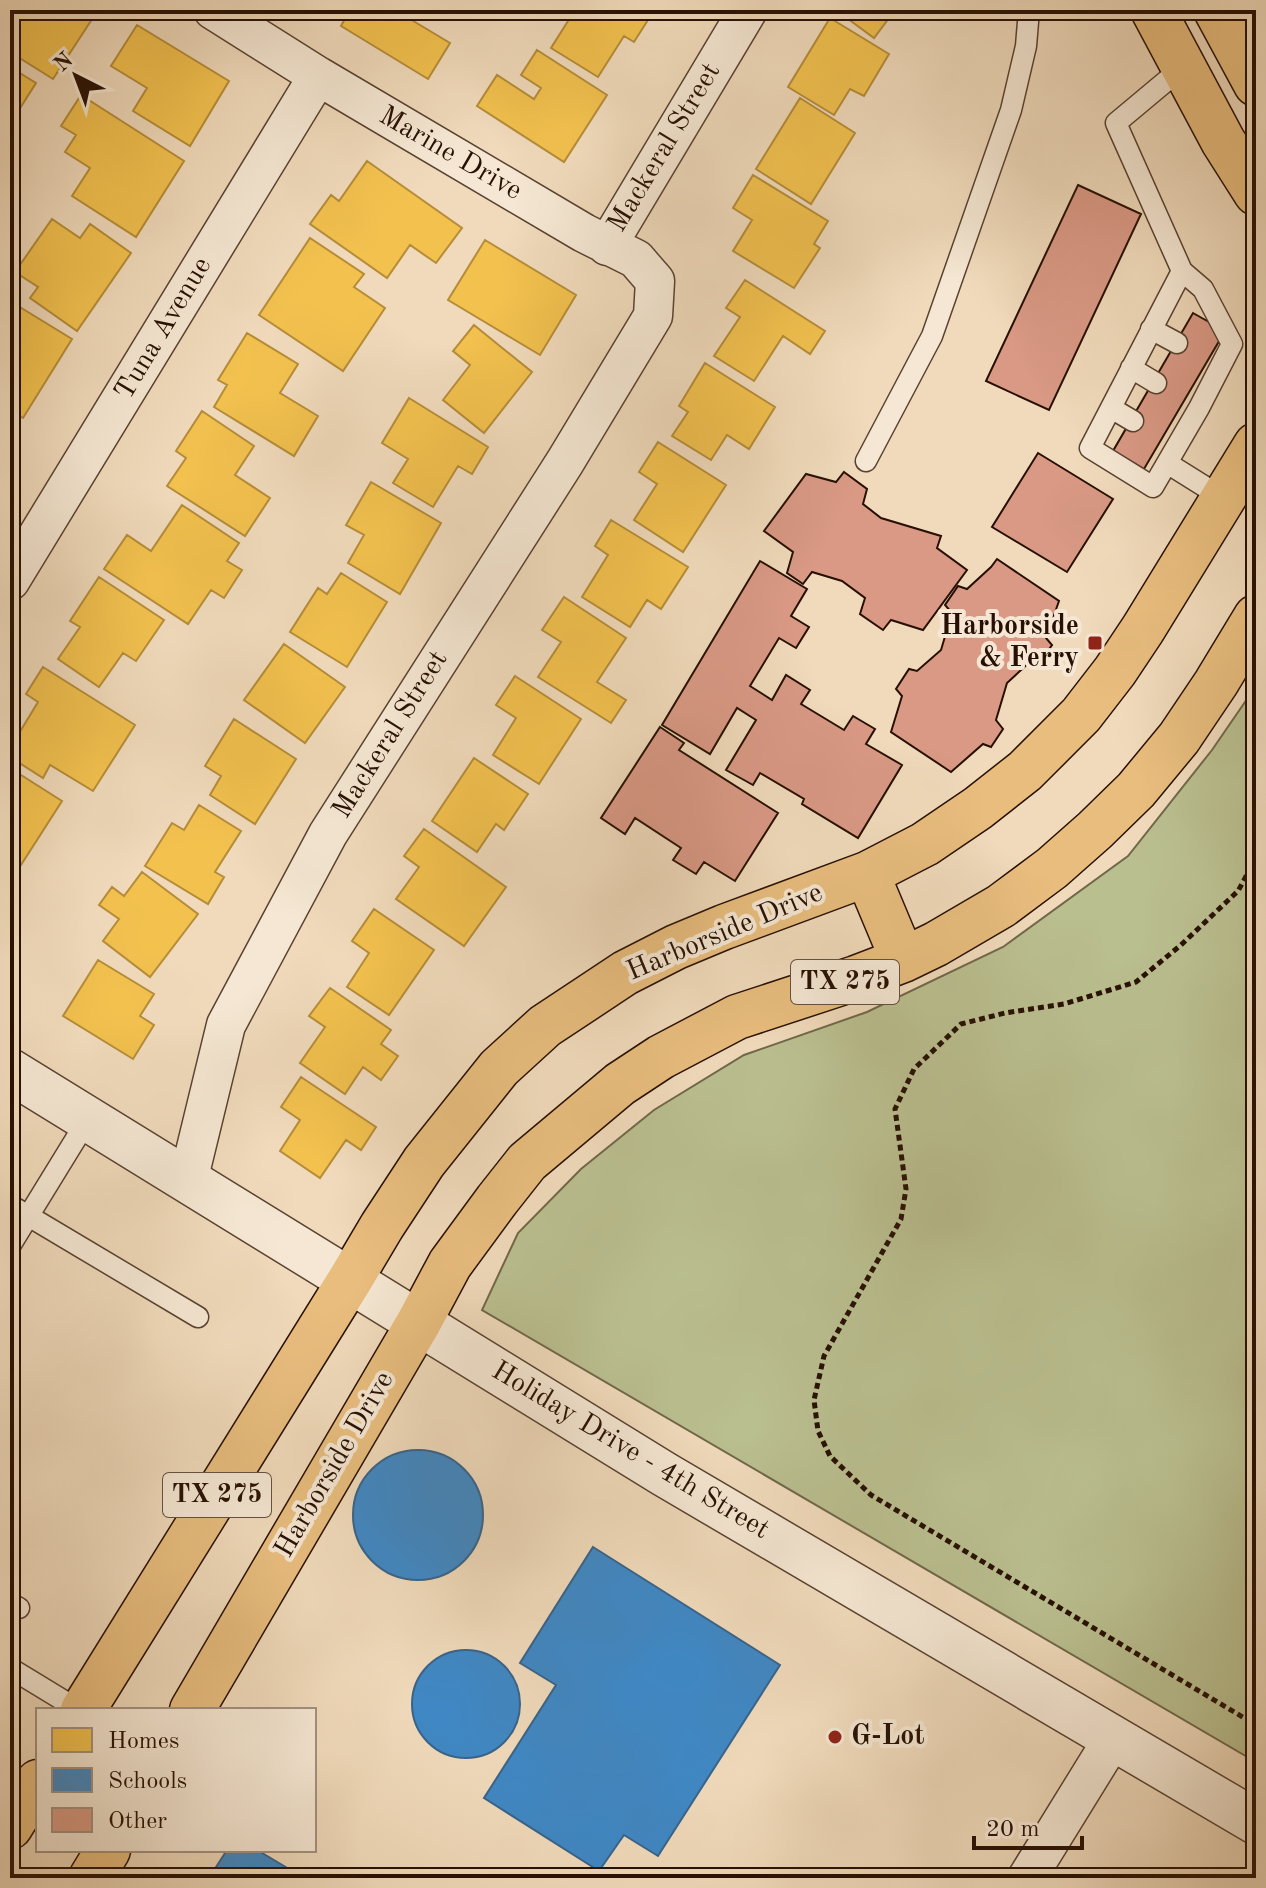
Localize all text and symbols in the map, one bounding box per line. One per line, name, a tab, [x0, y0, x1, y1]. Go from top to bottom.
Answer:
north arrow	[36, 36, 116, 116]
text: N	[50, 49, 78, 76]
street label: Mackeral Street	[604, 59, 726, 237]
street label: Marine Drive	[374, 102, 526, 206]
street label: Tuna Avenue	[111, 253, 217, 405]
place label: Harborside & Ferry	[940, 613, 1079, 673]
marker: Harborside & Ferry	[1086, 634, 1104, 652]
street label: Mackeral Street	[328, 646, 454, 824]
street label: Harborside Drive	[623, 879, 827, 987]
road number: TX 275	[791, 960, 899, 1004]
street label: Holiday Drive - 4th Street	[486, 1357, 774, 1545]
street label: Harborside Drive	[271, 1367, 399, 1563]
road number: TX 275	[163, 1473, 271, 1517]
legend	[36, 1708, 316, 1852]
place label: G-Lot	[851, 1723, 925, 1751]
marker: G-Lot	[826, 1728, 844, 1746]
text: Homes	[108, 1730, 179, 1754]
text: Schools	[108, 1770, 187, 1794]
scale bar	[974, 1800, 1082, 1850]
text: Other	[108, 1810, 167, 1834]
text: 20 m	[986, 1818, 1040, 1842]

